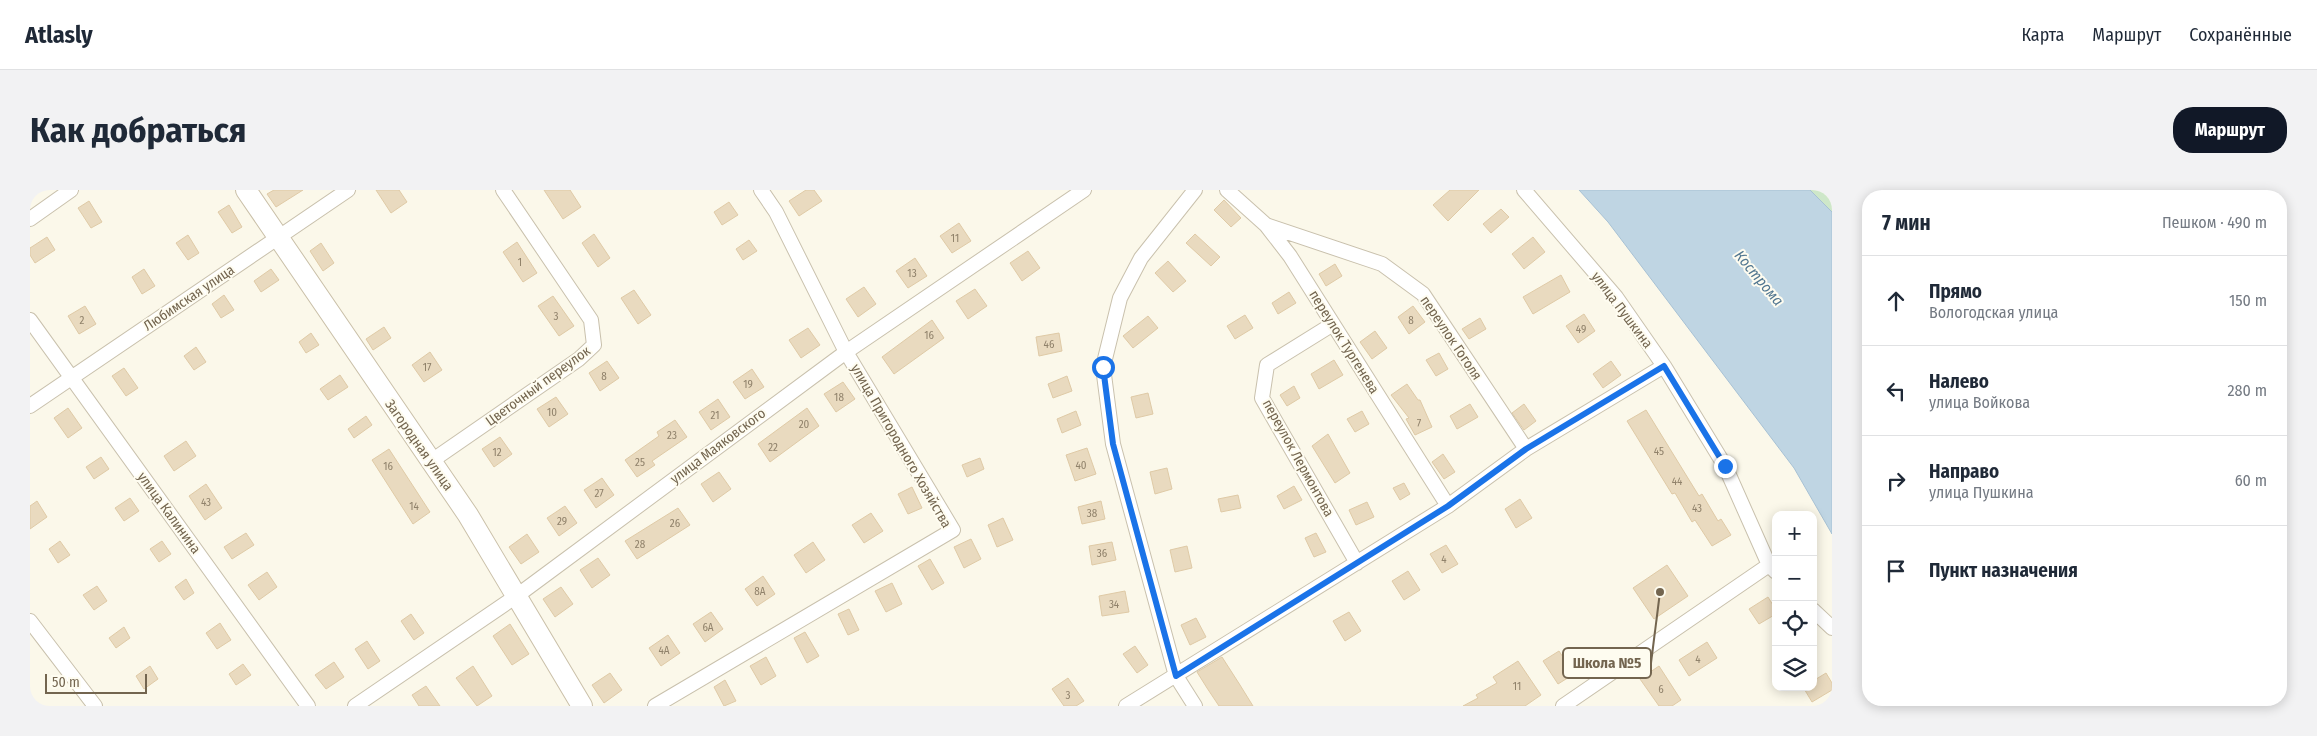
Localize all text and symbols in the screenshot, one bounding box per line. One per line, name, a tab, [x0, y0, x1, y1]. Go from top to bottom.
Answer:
text: Atlasly	[25, 21, 93, 49]
text: Карта	[2021, 24, 2064, 46]
text: Маршрут	[2092, 24, 2161, 46]
text: Сохранённые	[2189, 24, 2292, 46]
button: Маршрут	[2173, 107, 2287, 153]
text: Как добраться	[30, 109, 247, 151]
text: 7 мин	[1882, 210, 1931, 236]
text: Пешком · 490 m	[2162, 213, 2267, 232]
house number: 11	[951, 232, 959, 245]
water label: Кострома	[1731, 247, 1787, 309]
house number: 1	[518, 256, 522, 269]
street label: Любимская улица	[140, 261, 238, 335]
house number: 13	[907, 267, 917, 280]
street label: улица Пушкина	[1588, 268, 1656, 352]
text: Прямо	[1929, 280, 1982, 303]
street label: переулок Тургенева	[1305, 287, 1383, 397]
icon: ahead	[1882, 287, 1910, 315]
text: 150 m	[2229, 291, 2267, 310]
street label: переулок Гоголя	[1417, 293, 1485, 383]
text: Вологодская улица	[1929, 303, 2058, 322]
house number: 3	[554, 310, 559, 323]
house number: 2	[80, 314, 85, 327]
house number: 8	[1408, 314, 1414, 327]
house number: 49	[1576, 323, 1586, 336]
house number: 16	[924, 329, 934, 342]
house number: 46	[1044, 338, 1055, 351]
street label: Цветочный переулок	[482, 342, 594, 430]
route start	[1092, 356, 1115, 379]
house number: 17	[423, 361, 432, 374]
street label: улица Пригородного Хозяйства	[847, 361, 955, 531]
house number: 8	[601, 370, 607, 383]
text: Налево	[1929, 370, 1989, 393]
icon: left	[1882, 377, 1910, 405]
house number: 19	[743, 378, 753, 391]
text: 280 m	[2228, 381, 2267, 400]
house number: 18	[834, 391, 844, 404]
text: улица Войкова	[1929, 393, 2030, 412]
street label: Загородная улица	[381, 396, 457, 494]
street label: переулок Лермонтова	[1259, 396, 1337, 520]
street label: улица Маяковского	[667, 405, 769, 487]
house number: 10	[547, 406, 557, 419]
house number: 21	[711, 409, 719, 422]
house number: 7	[1417, 417, 1422, 430]
house number: 20	[799, 418, 810, 431]
house number: 23	[667, 429, 677, 442]
house number: 22	[768, 441, 778, 454]
house number: 45	[1654, 445, 1664, 458]
house number: 12	[492, 446, 502, 459]
route end	[1714, 455, 1737, 478]
house number: 25	[635, 456, 645, 469]
house number: 40	[1075, 459, 1087, 472]
house number: 16	[383, 460, 393, 473]
text: Направо	[1929, 460, 1999, 483]
icon: right	[1882, 467, 1910, 495]
street label: улица Калинина	[134, 469, 204, 557]
text: 60 m	[2235, 471, 2267, 490]
house number: 44	[1672, 475, 1683, 488]
text: улица Пушкина	[1929, 483, 2034, 502]
house number: 27	[594, 487, 604, 500]
house number: 43	[201, 496, 211, 509]
house number: 14	[409, 500, 419, 513]
house number: 43	[1692, 502, 1702, 515]
house number: 38	[1087, 507, 1098, 520]
map controls	[1772, 511, 1817, 691]
button: +	[1772, 511, 1817, 556]
house number: 29	[557, 515, 567, 528]
house number: 26	[670, 517, 681, 530]
house number: 28	[635, 538, 646, 551]
house number: 36	[1097, 547, 1108, 560]
house number: 4	[1441, 553, 1447, 566]
button: −	[1772, 556, 1817, 601]
icon: arrive	[1882, 557, 1910, 585]
text: Пункт назначения	[1929, 559, 2078, 582]
house number: 8А	[754, 585, 766, 598]
house number: 34	[1109, 598, 1120, 611]
button: locate	[1772, 601, 1817, 646]
house number: 6А	[702, 621, 714, 634]
house number: 4А	[658, 644, 670, 657]
button: layers	[1772, 646, 1817, 691]
callout: Школа №5	[1563, 648, 1651, 678]
house number: 4	[1695, 653, 1701, 666]
text: Школа №5	[1573, 654, 1641, 672]
scale bar	[45, 671, 148, 694]
text: 50 m	[52, 674, 80, 691]
house number: 11	[1513, 680, 1521, 693]
house number: 6	[1658, 683, 1664, 696]
house number: 3	[1066, 689, 1071, 702]

